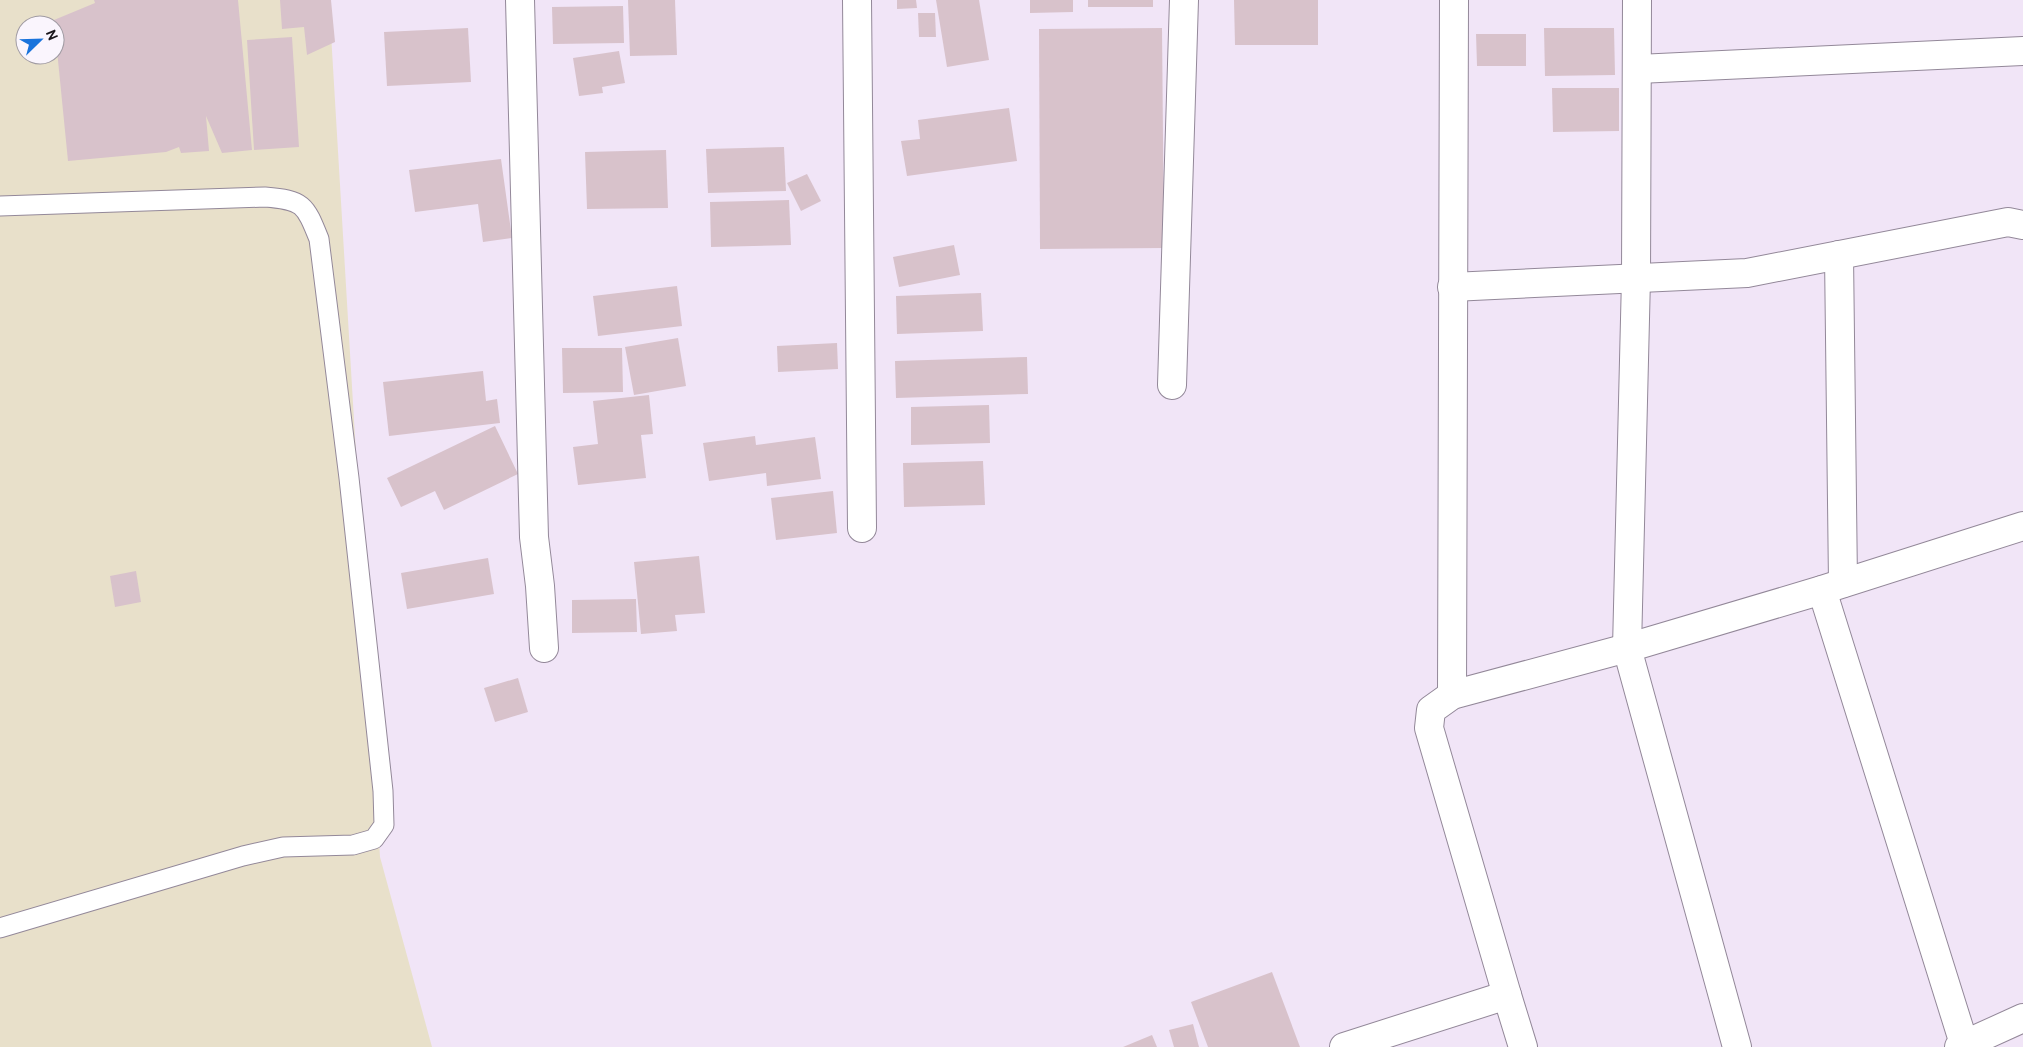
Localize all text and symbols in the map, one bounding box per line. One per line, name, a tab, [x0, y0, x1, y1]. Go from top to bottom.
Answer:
north arrow	[15, 15, 65, 65]
text: N	[41, 28, 60, 43]

